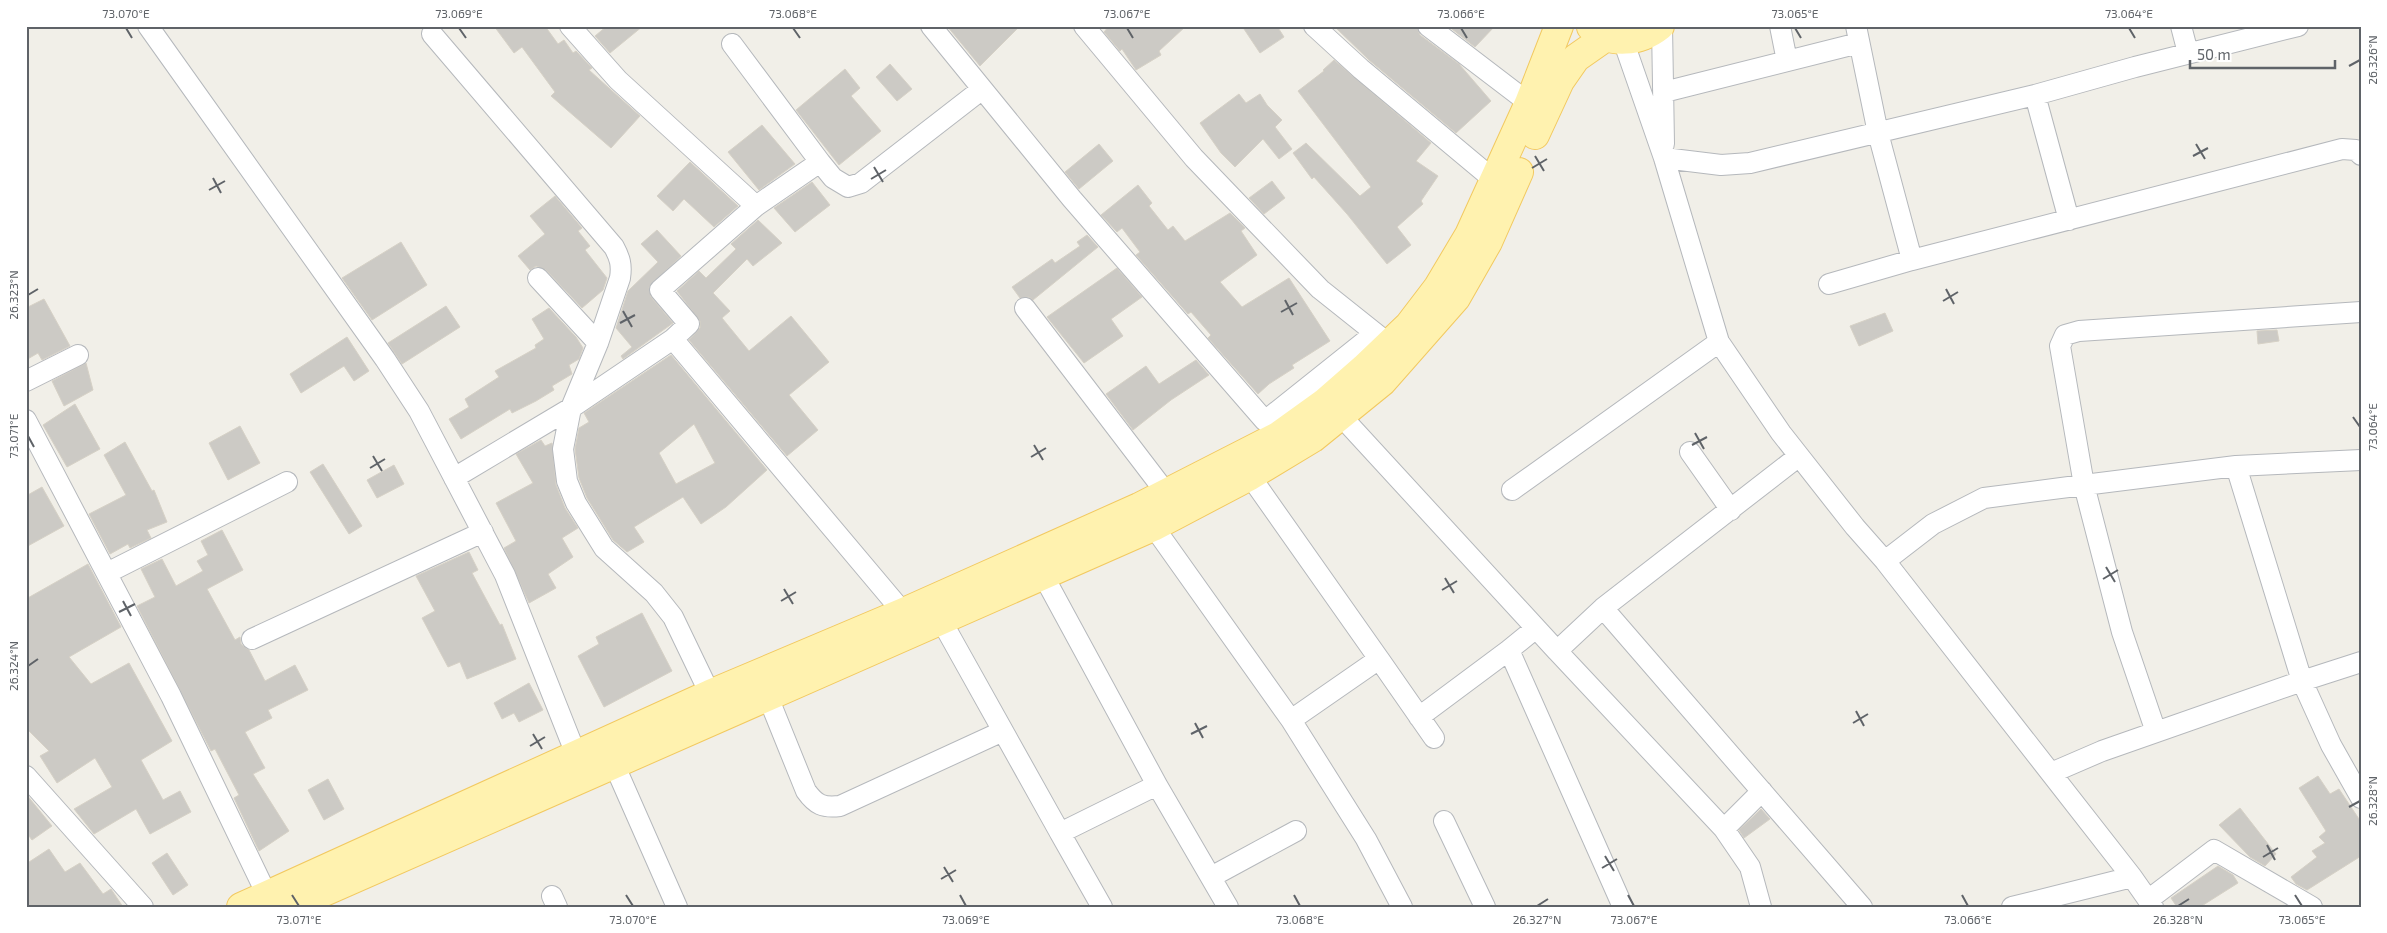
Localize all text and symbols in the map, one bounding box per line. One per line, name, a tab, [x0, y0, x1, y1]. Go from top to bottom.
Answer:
text: 73.070°E	[102, 6, 150, 20]
text: 73.069°E	[435, 6, 483, 20]
text: 73.068°E	[769, 6, 817, 20]
text: 73.067°E	[1104, 6, 1151, 20]
text: 73.066°E	[1437, 6, 1485, 20]
text: 73.065°E	[1771, 6, 1819, 20]
text: 73.064°E	[2105, 6, 2153, 20]
text: 26.326°N	[2365, 35, 2379, 85]
scale bar	[2190, 38, 2334, 70]
text: 50 m	[2197, 45, 2231, 63]
text: 26.323°N	[6, 270, 20, 320]
text: 73.064°E	[2365, 403, 2379, 451]
text: 73.071°E	[6, 413, 20, 458]
text: 26.324°N	[6, 641, 20, 691]
text: 26.328°N	[2365, 776, 2379, 826]
text: 73.071°E	[277, 912, 322, 926]
text: 73.070°E	[609, 912, 657, 926]
text: 73.069°E	[942, 912, 990, 926]
text: 73.068°E	[1276, 912, 1324, 926]
text: 26.327°N	[1513, 912, 1561, 926]
text: 73.067°E	[1611, 912, 1658, 926]
text: 73.066°E	[1944, 912, 1992, 926]
text: 26.328°N	[2153, 912, 2203, 926]
text: 73.065°E	[2278, 912, 2326, 926]

